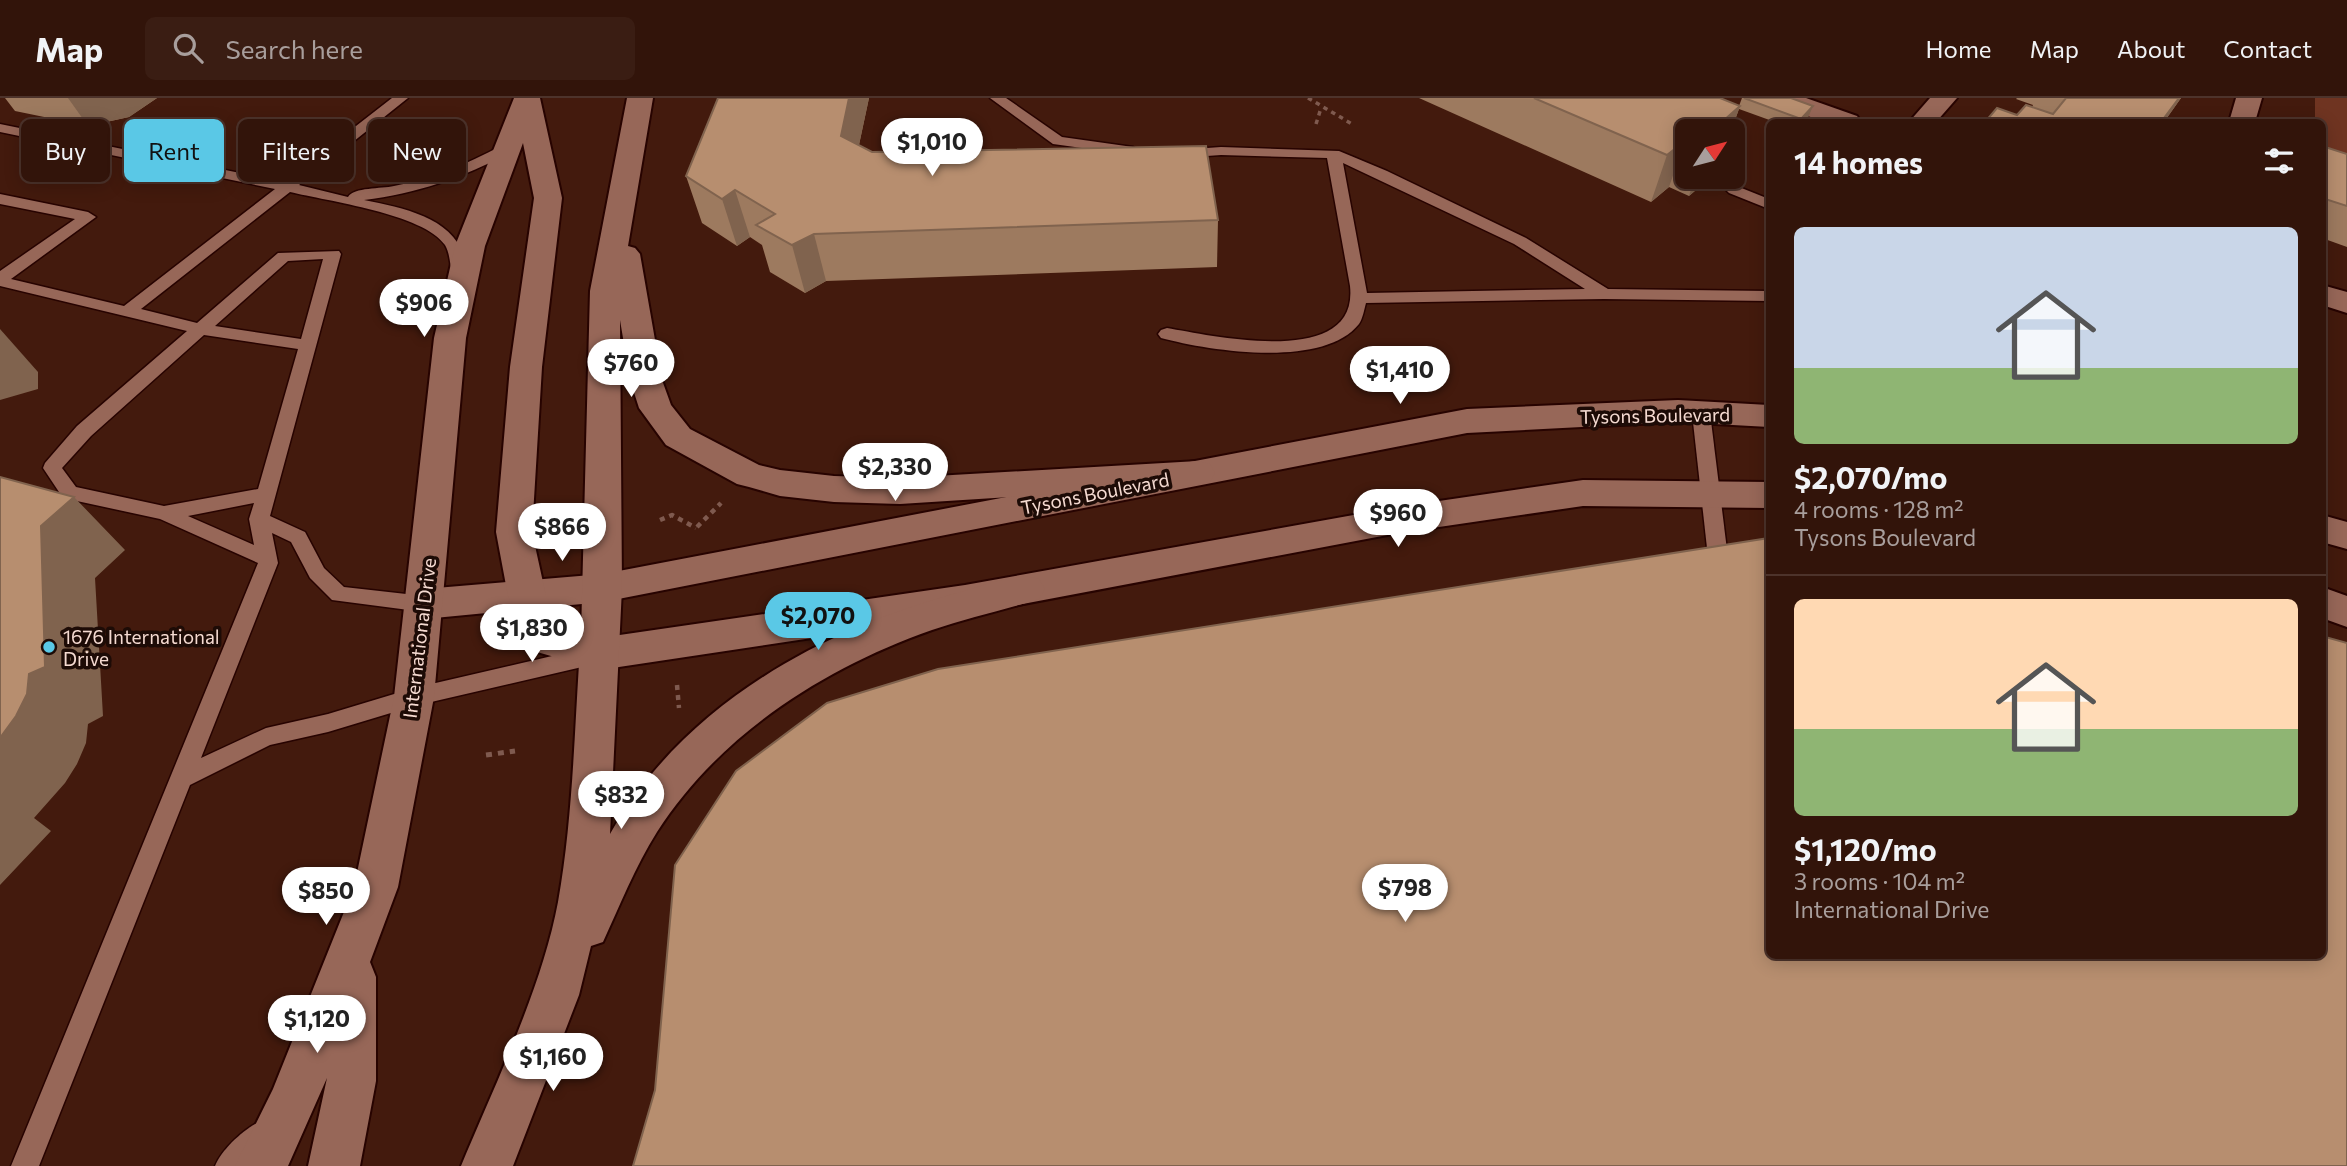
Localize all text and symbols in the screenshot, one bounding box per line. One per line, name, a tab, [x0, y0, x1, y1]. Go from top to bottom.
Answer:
search box	[145, 17, 635, 80]
text: Map	[35, 28, 103, 69]
icon: search	[169, 29, 207, 67]
text: Search here	[225, 33, 363, 64]
text: Home	[1926, 34, 1992, 63]
text: Map	[2030, 34, 2079, 63]
text: About	[2117, 34, 2185, 63]
text: Contact	[2223, 34, 2312, 63]
pin: $1,010	[875, 118, 989, 178]
chip: Buy	[21, 119, 110, 182]
chip: Rent	[124, 119, 224, 182]
chip: Filters	[238, 119, 354, 182]
chip: New	[368, 119, 466, 182]
north arrow	[1675, 119, 1745, 189]
map controls	[1675, 119, 1745, 189]
text: $1,010	[897, 127, 967, 155]
icon: filters	[2260, 142, 2298, 180]
text: 14 homes	[1794, 143, 1923, 180]
icon: home	[1983, 272, 2109, 398]
pin: $906	[383, 280, 465, 339]
text: $906	[396, 288, 452, 316]
pin: $760	[590, 340, 672, 399]
pin: $1,410	[1343, 346, 1457, 406]
text: $760	[603, 348, 659, 376]
text: $1,410	[1366, 355, 1434, 383]
street label: Tysons Boulevard	[1580, 402, 1730, 428]
pin: $2,330	[838, 444, 952, 503]
text: $2,330	[858, 452, 932, 480]
text: $2,070/mo	[1794, 458, 1947, 495]
street label: Tysons Boulevard	[1019, 467, 1171, 519]
pin: $960	[1357, 490, 1439, 549]
text: 4 rooms · 128 m²	[1794, 495, 1963, 523]
text: $960	[1370, 498, 1426, 526]
pin: $866	[521, 504, 603, 563]
text: $866	[534, 512, 590, 540]
text: Tysons Boulevard	[1794, 523, 1976, 551]
street label: International Drive	[398, 556, 440, 720]
pin: $2,070	[761, 592, 875, 652]
text: $2,070	[781, 601, 855, 629]
pin: $1,830	[475, 604, 589, 664]
text: $1,830	[496, 613, 568, 641]
place label: 1676 International Drive	[63, 625, 220, 670]
marker: 1676 International Drive	[41, 639, 57, 655]
icon: home	[1983, 644, 2109, 770]
pin: $832	[580, 772, 662, 831]
text: $832	[594, 780, 648, 808]
text: $1,120/mo	[1794, 830, 1937, 867]
pin: $798	[1364, 864, 1446, 924]
text: 3 rooms · 104 m²	[1794, 867, 1965, 895]
pin: $850	[285, 868, 367, 927]
text: $798	[1378, 873, 1432, 901]
text: $850	[298, 876, 354, 904]
text: International Drive	[1794, 895, 1990, 923]
pin: $1,120	[260, 996, 374, 1055]
text: $1,120	[284, 1004, 350, 1032]
pin: $1,160	[496, 1034, 610, 1093]
text: $1,160	[519, 1042, 587, 1070]

